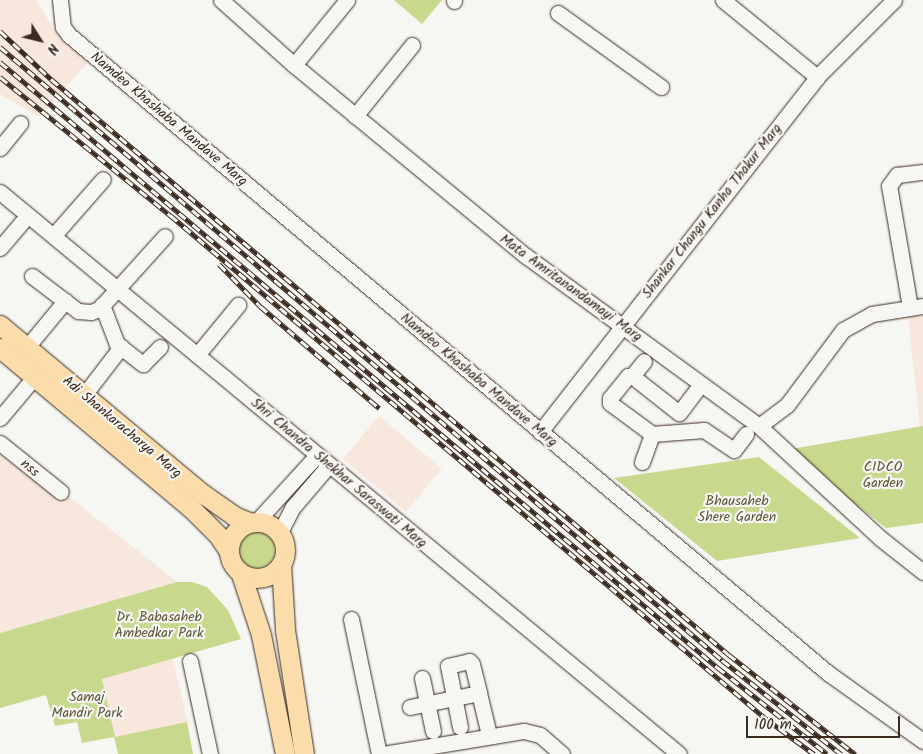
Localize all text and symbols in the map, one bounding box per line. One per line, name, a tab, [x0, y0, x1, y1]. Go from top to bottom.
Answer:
north arrow	[15, 15, 65, 65]
text: N	[41, 39, 64, 59]
street label: Namdeo Khashaba Mandave Marg	[87, 48, 251, 190]
street label: Shankar Changu Kanha Thakur Marg	[639, 120, 785, 302]
street label: Mata Amritanandamayi Marg	[496, 231, 646, 345]
street label: Namdeo Khashaba Mandave Marg	[397, 309, 561, 451]
street label: Adi Shankaracharya Marg	[59, 372, 185, 482]
street label: Shri Chandra Shekhar Saraswati Marg	[248, 394, 430, 552]
street label: nss	[17, 455, 43, 481]
park label: CIDCO Garden	[863, 459, 903, 492]
park label: Bhausaheb Shere Garden	[698, 493, 776, 526]
park label: Dr. Babasaheb Ambedkar Park	[114, 609, 204, 642]
park label: Samaj Mandir Park	[51, 689, 123, 722]
scale bar	[748, 706, 902, 738]
text: 100 m	[754, 713, 792, 737]

